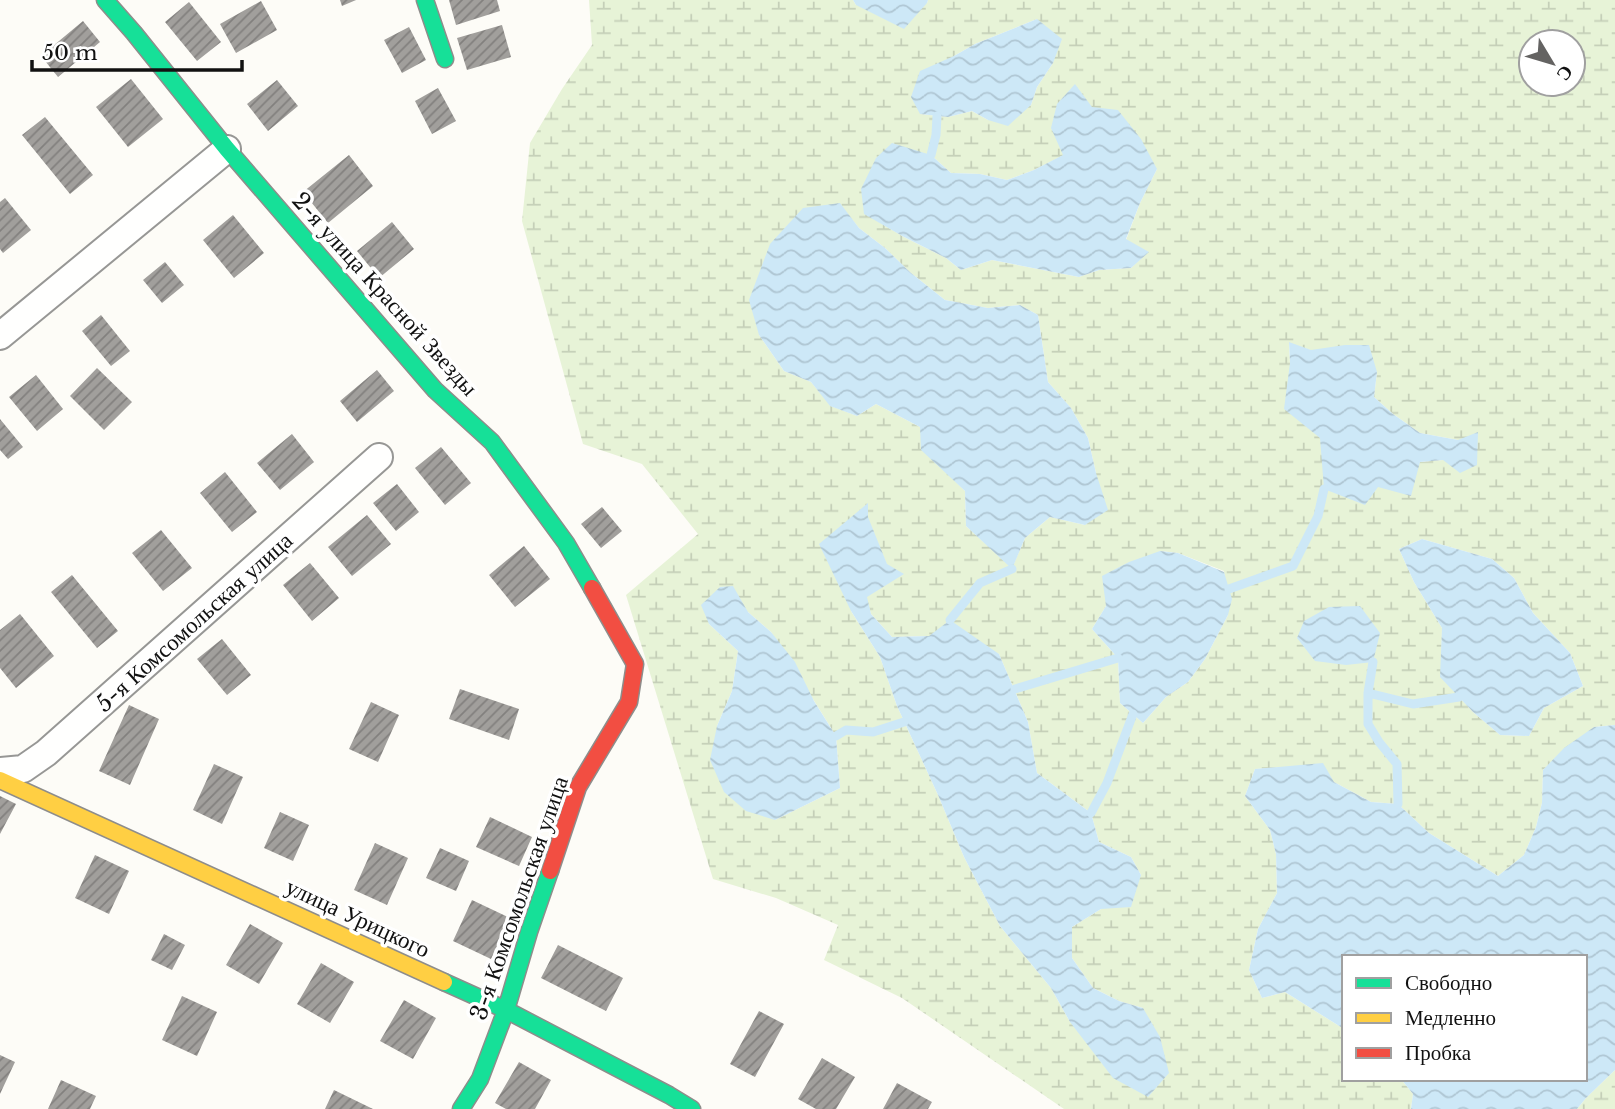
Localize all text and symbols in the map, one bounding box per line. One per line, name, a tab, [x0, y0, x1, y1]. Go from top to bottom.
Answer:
scale bar	[32, 28, 242, 72]
north arrow	[1517, 28, 1587, 98]
text: 50 m	[42, 40, 98, 66]
text: С	[1552, 61, 1578, 86]
street label: 2-я улица Красной Звезды	[286, 187, 484, 401]
street label: 5-я Комсомольская улица	[90, 526, 298, 718]
street label: 3-я Комсомольская улица	[464, 772, 574, 1024]
street label: улица Урицкого	[282, 872, 434, 964]
legend	[1342, 955, 1587, 1081]
text: Свободно	[1405, 970, 1492, 996]
text: Медленно	[1405, 1005, 1496, 1031]
text: Пробка	[1405, 1040, 1472, 1066]

